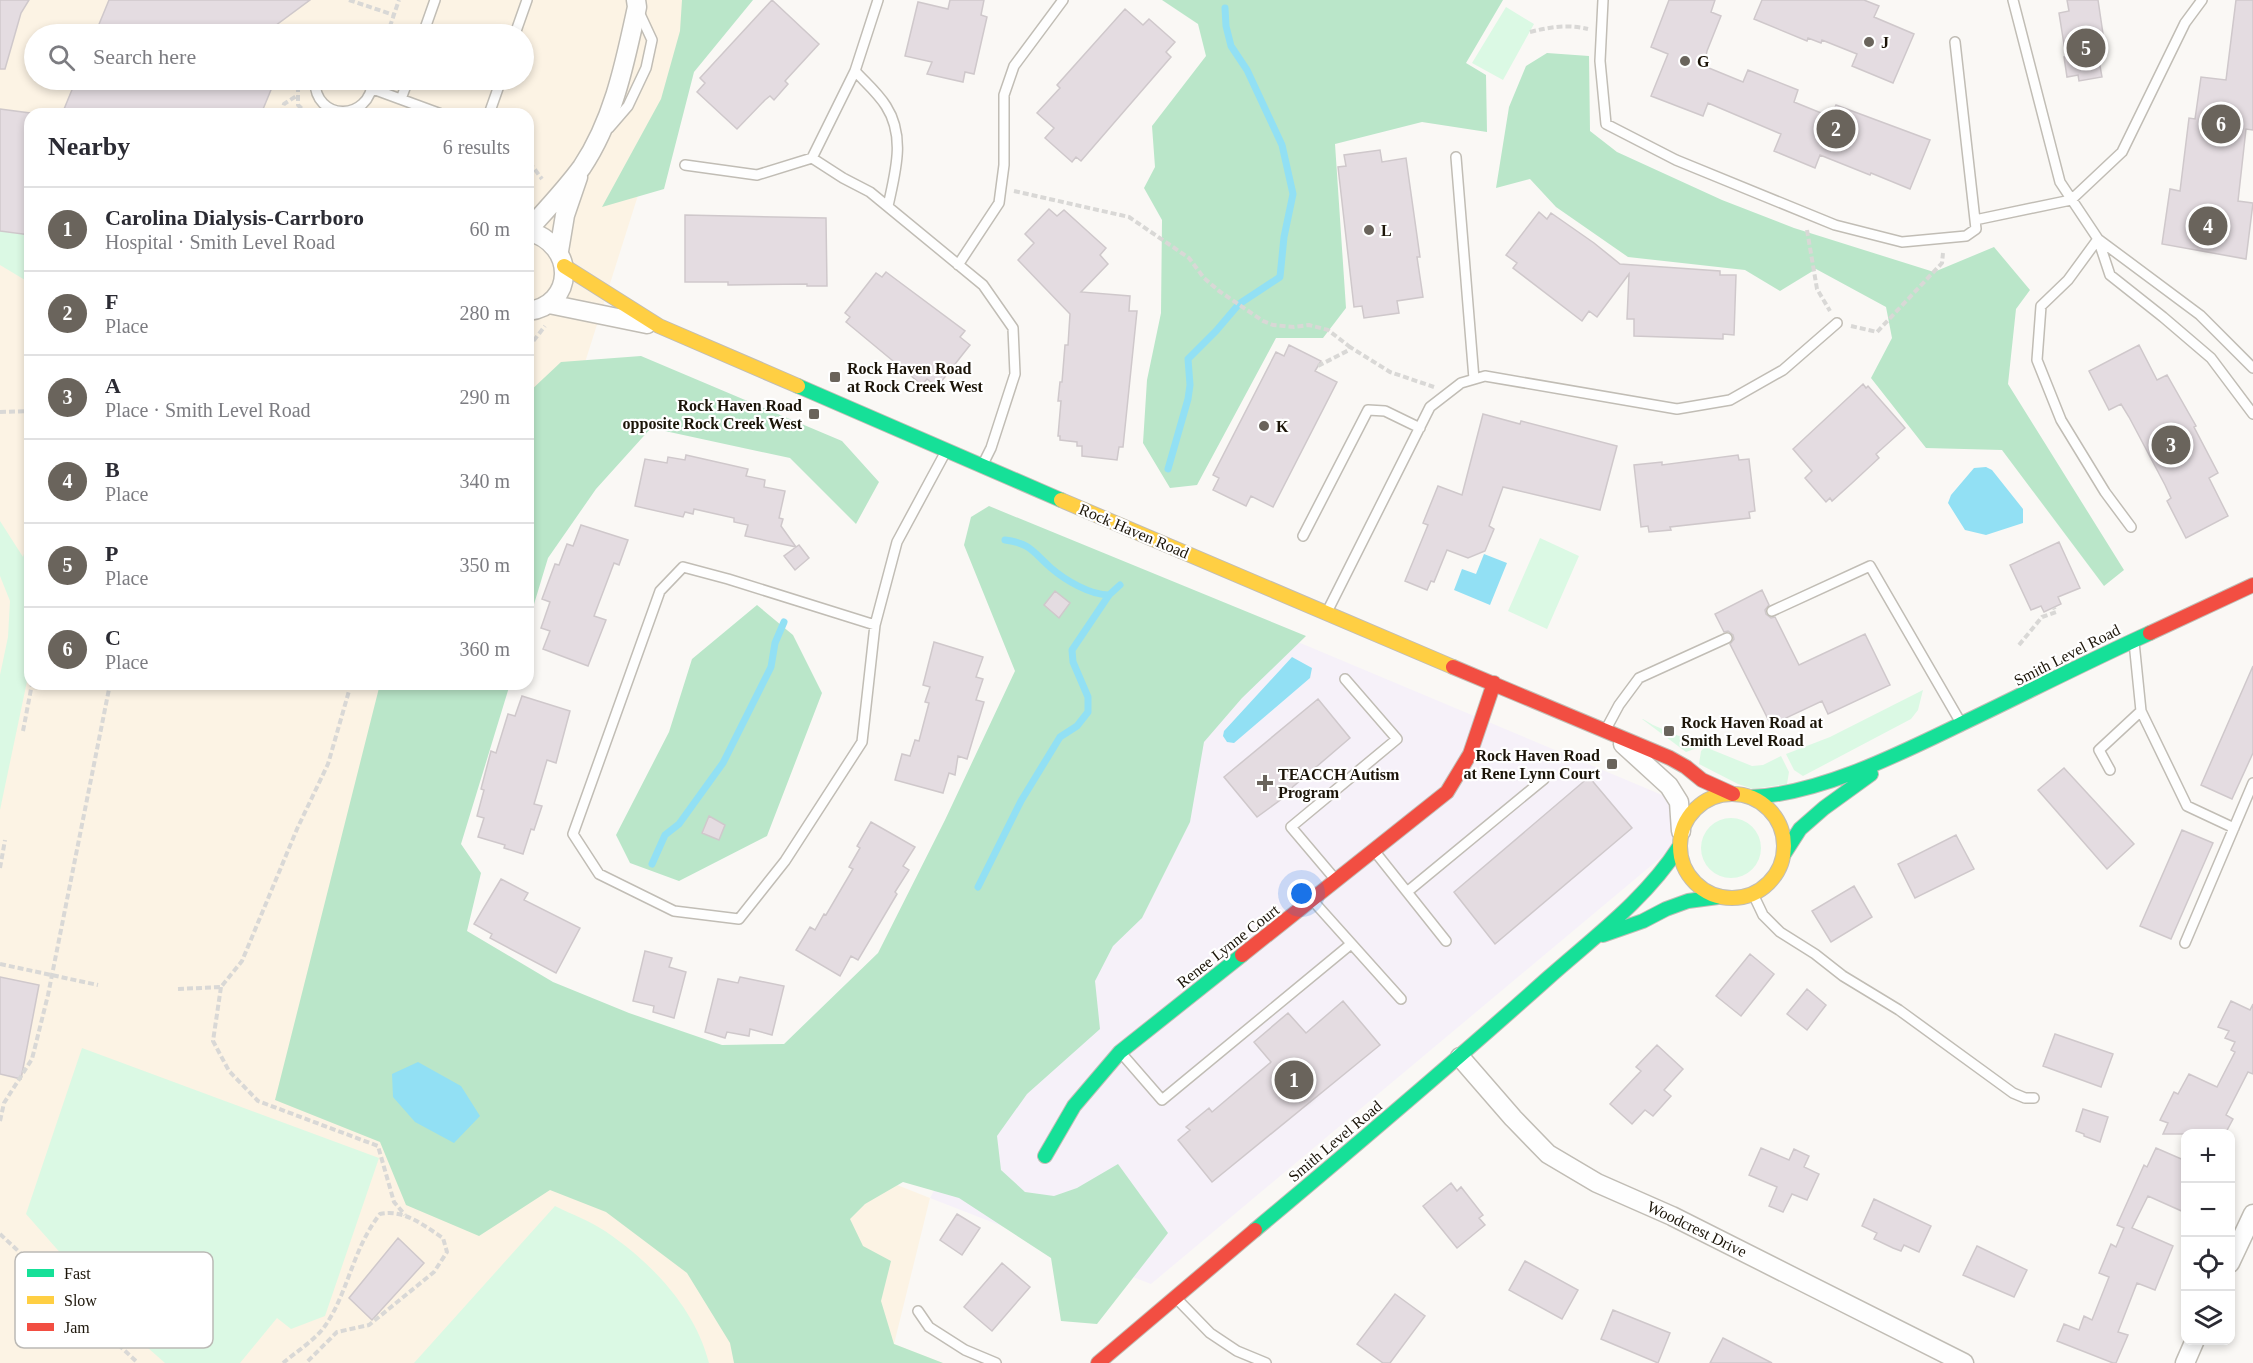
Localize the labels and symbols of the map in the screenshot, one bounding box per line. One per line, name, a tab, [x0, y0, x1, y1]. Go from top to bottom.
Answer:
pin: 5	[2066, 26, 2106, 70]
place label: J	[1881, 34, 1889, 51]
marker: J	[1862, 35, 1876, 49]
place label: G	[1697, 53, 1710, 70]
marker: G	[1678, 54, 1692, 68]
pin: 6	[2202, 102, 2240, 146]
pin: 2	[1816, 106, 1856, 152]
pin: 4	[2188, 204, 2228, 248]
place label: L	[1381, 222, 1392, 239]
marker: L	[1362, 223, 1376, 237]
place label: Rock Haven Road at Rock Creek West	[847, 360, 984, 395]
marker: Rock Haven Road at Rock Creek West	[828, 370, 842, 384]
place label: Rock Haven Road opposite Rock Creek West	[623, 397, 803, 433]
marker: Rock Haven Road opposite Rock Creek West	[807, 407, 821, 421]
place label: K	[1276, 418, 1289, 435]
marker: K	[1257, 419, 1271, 433]
pin: 3	[2152, 422, 2190, 468]
street label: Rock Haven Road	[1077, 500, 1191, 562]
street label: Smith Level Road	[2011, 621, 2123, 689]
place label: Rock Haven Road at Smith Level Road	[1681, 714, 1823, 749]
marker: Rock Haven Road at Smith Level Road	[1662, 724, 1676, 738]
place label: Rock Haven Road at Rene Lynn Court	[1464, 747, 1601, 783]
marker: Rock Haven Road at Rene Lynn Court	[1605, 757, 1619, 771]
place label: TEACCH Autism Program	[1278, 766, 1400, 802]
marker: TEACCH Autism Program	[1256, 774, 1274, 792]
your location	[1287, 879, 1316, 908]
street label: Renee Lynne Court	[1174, 901, 1283, 992]
pin: 1	[1274, 1058, 1314, 1102]
street label: Smith Level Road	[1285, 1097, 1385, 1185]
street label: Woodcrest Drive	[1645, 1198, 1749, 1260]
legend	[15, 1252, 213, 1348]
text: Fast	[64, 1265, 91, 1282]
text: Slow	[64, 1292, 97, 1309]
text: Jam	[64, 1319, 90, 1336]

